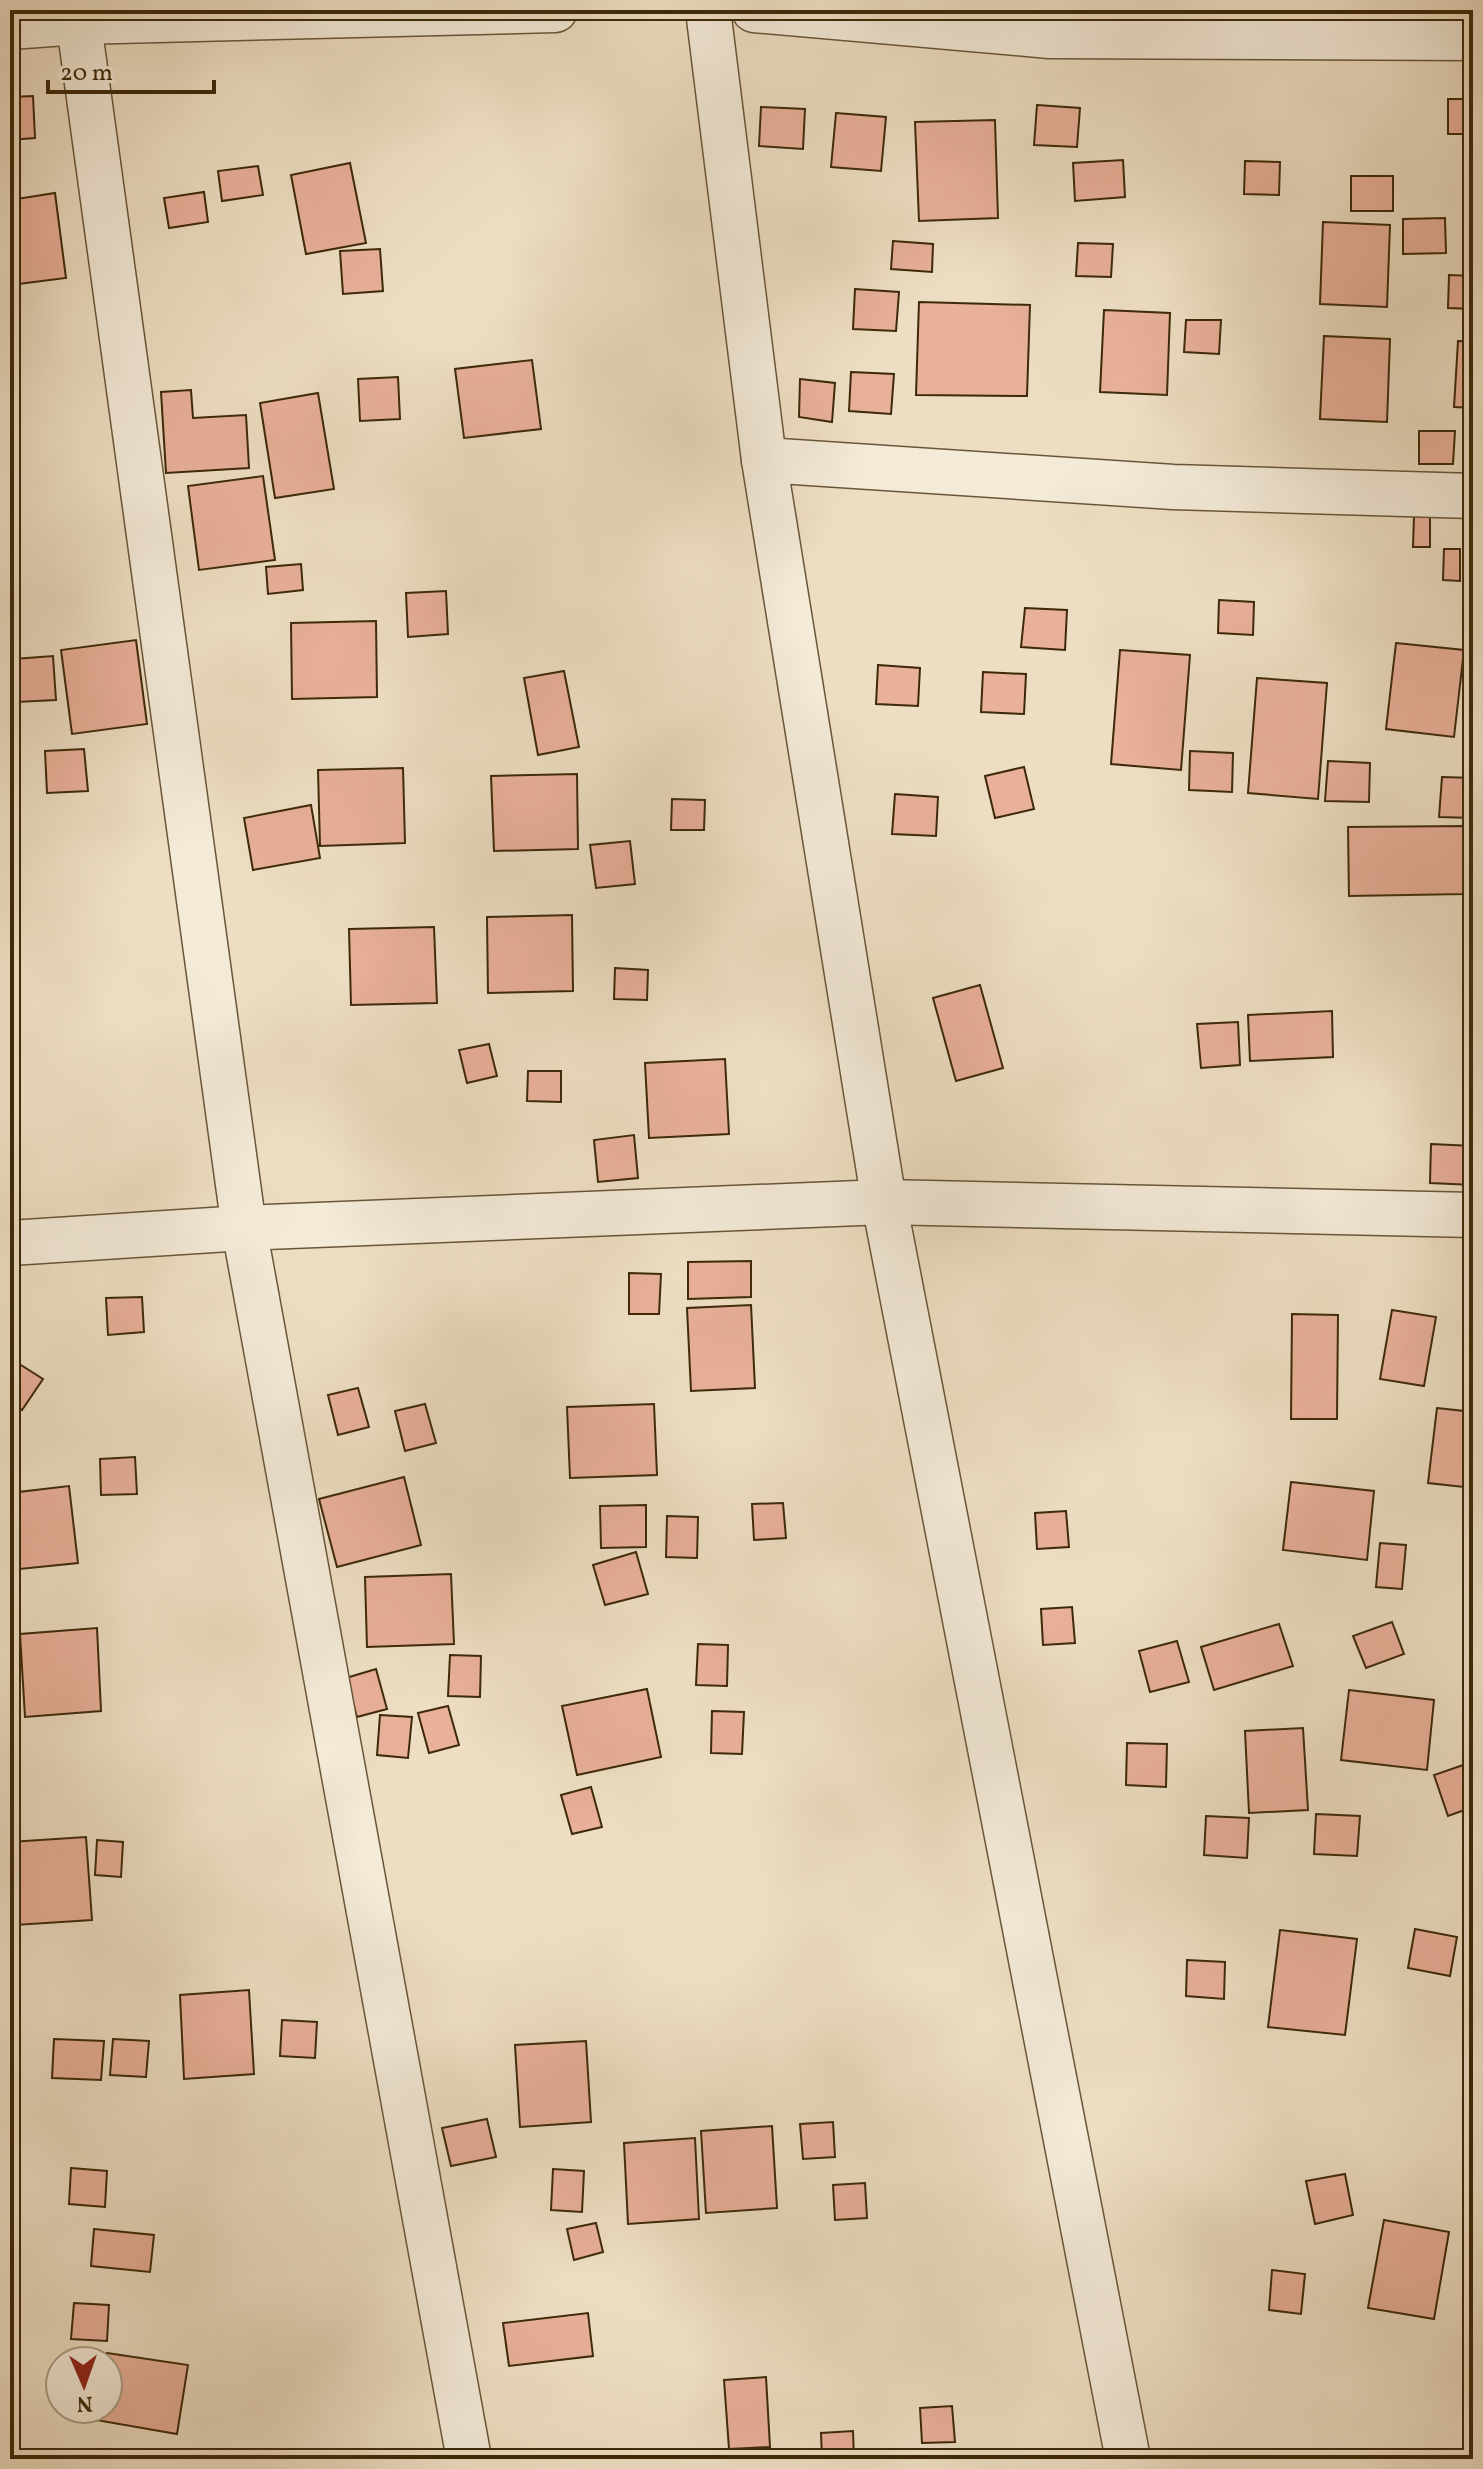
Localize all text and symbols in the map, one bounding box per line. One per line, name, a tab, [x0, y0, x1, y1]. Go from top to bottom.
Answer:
scale bar	[48, 44, 214, 94]
text: 20 m	[60, 57, 113, 91]
north arrow	[44, 2345, 124, 2425]
text: N	[76, 2387, 93, 2418]

